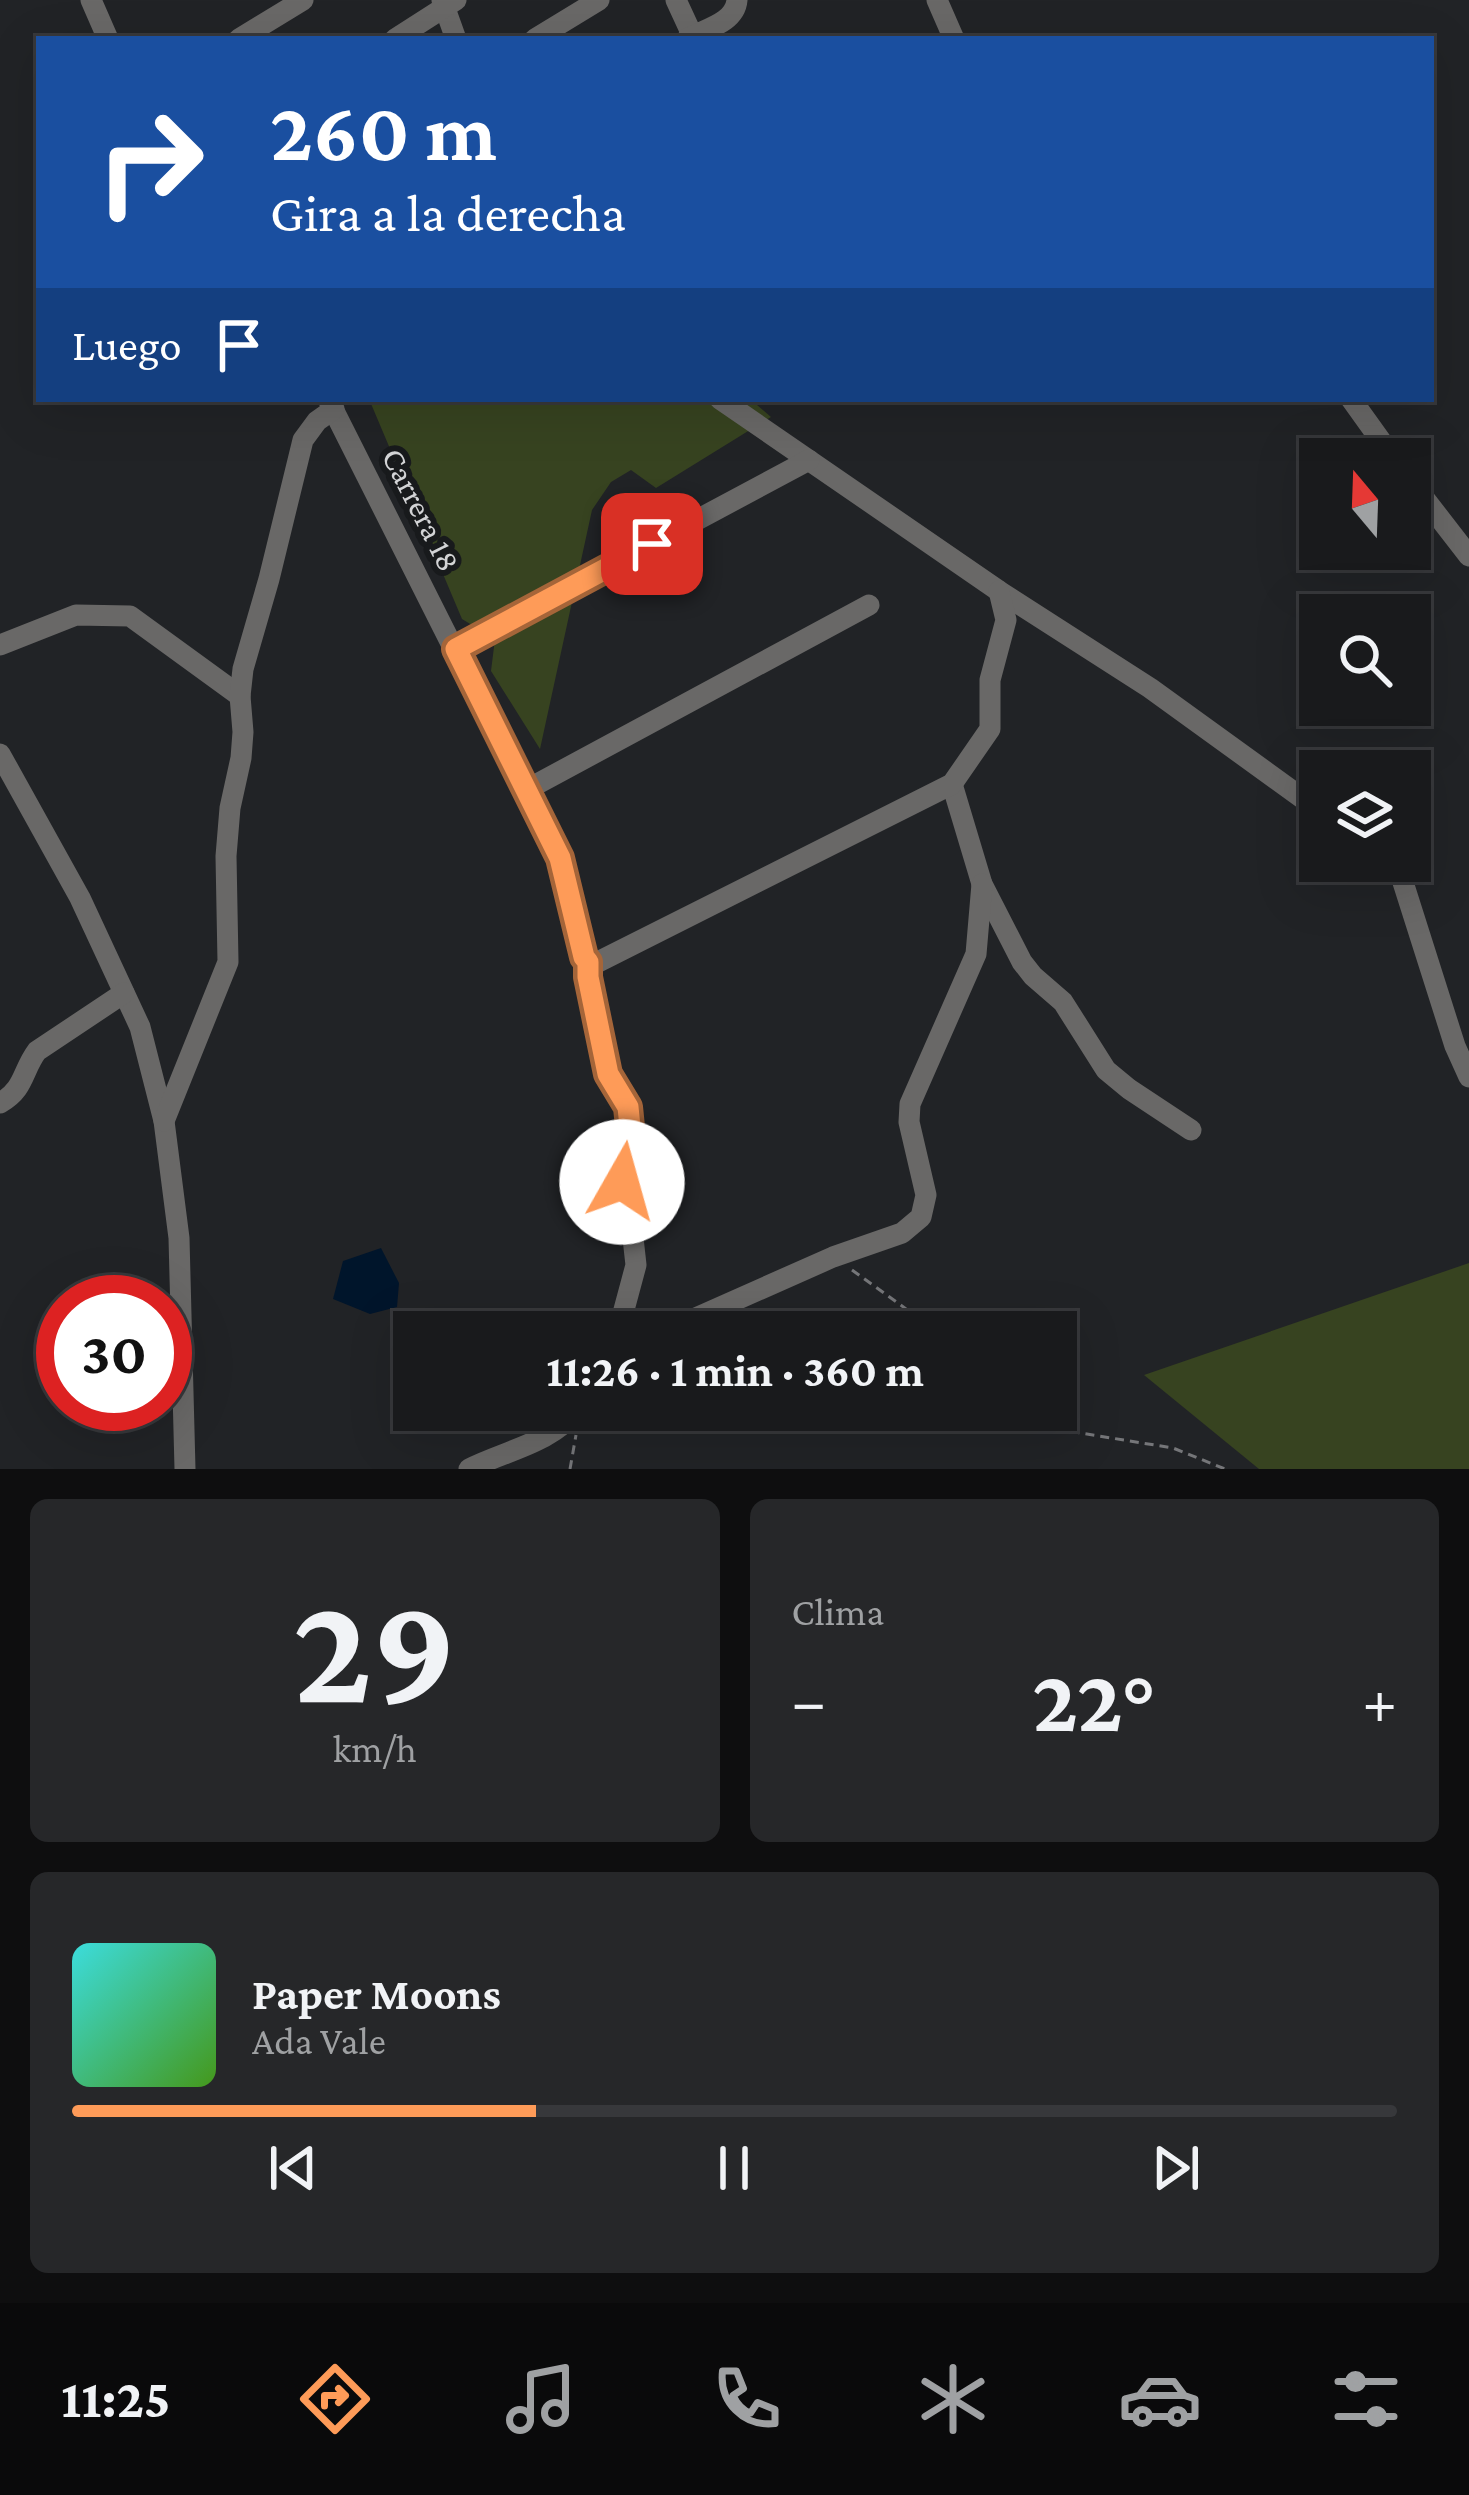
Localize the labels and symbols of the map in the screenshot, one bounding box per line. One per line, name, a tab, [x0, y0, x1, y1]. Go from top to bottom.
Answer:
north arrow	[1299, 438, 1431, 570]
street label: Carrera 18	[375, 442, 468, 577]
pin	[601, 493, 703, 595]
position arrow	[559, 1119, 685, 1245]
speed limit sign: 30	[36, 1275, 192, 1431]

